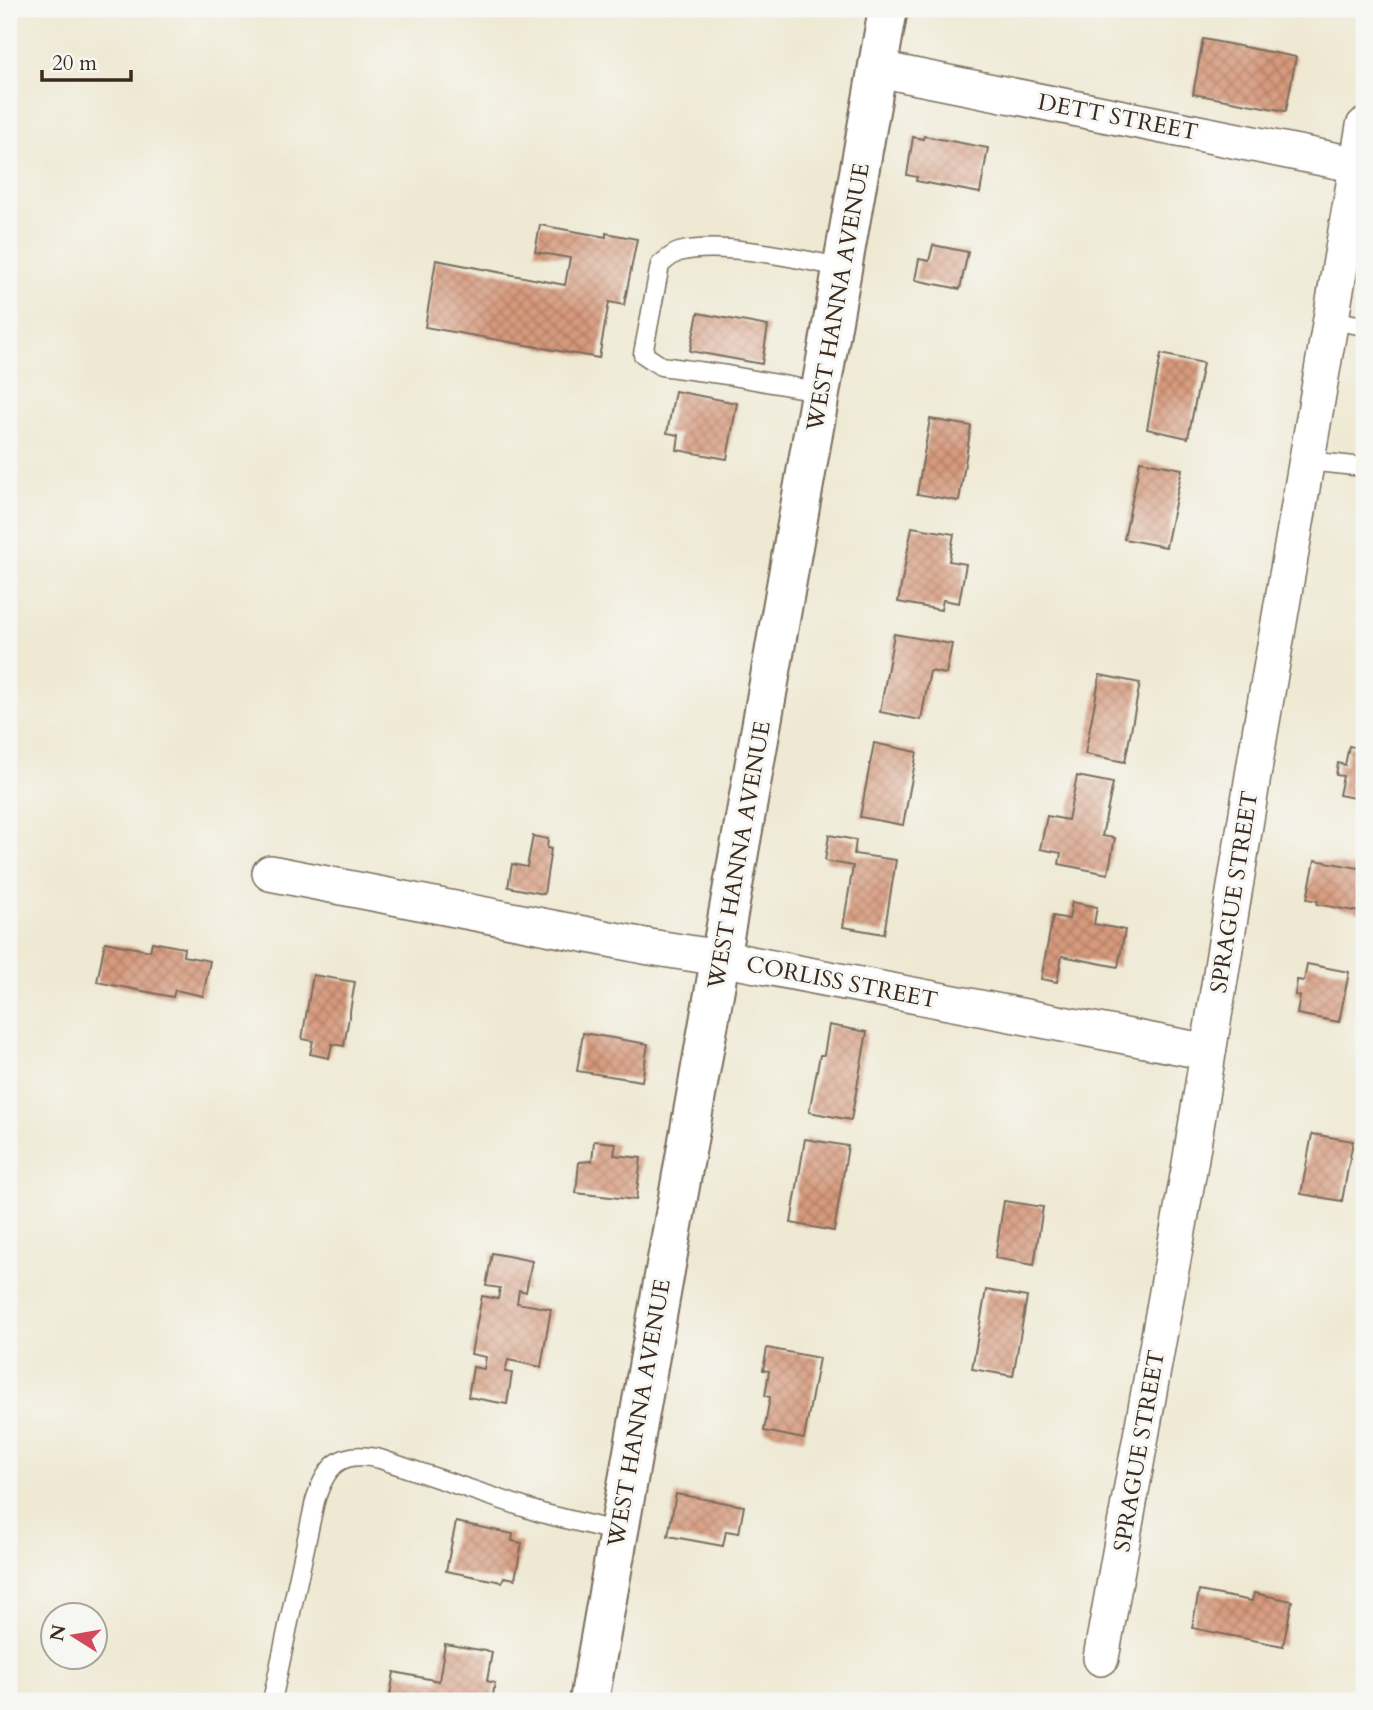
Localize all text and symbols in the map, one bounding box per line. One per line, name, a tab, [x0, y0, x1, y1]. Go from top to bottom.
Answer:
scale bar	[42, 38, 131, 82]
text: 20 m	[52, 49, 97, 78]
street label: DETT STREET	[1035, 86, 1201, 148]
street label: WEST HANNA AVENUE	[799, 161, 877, 434]
street label: WEST HANNA AVENUE	[700, 719, 778, 992]
street label: SPRAGUE STREET	[1203, 789, 1265, 995]
street label: CORLISS STREET	[744, 948, 940, 1016]
street label: WEST HANNA AVENUE	[600, 1277, 678, 1550]
street label: SPRAGUE STREET	[1106, 1348, 1172, 1554]
north arrow	[38, 1602, 108, 1672]
text: N	[44, 1622, 73, 1644]

